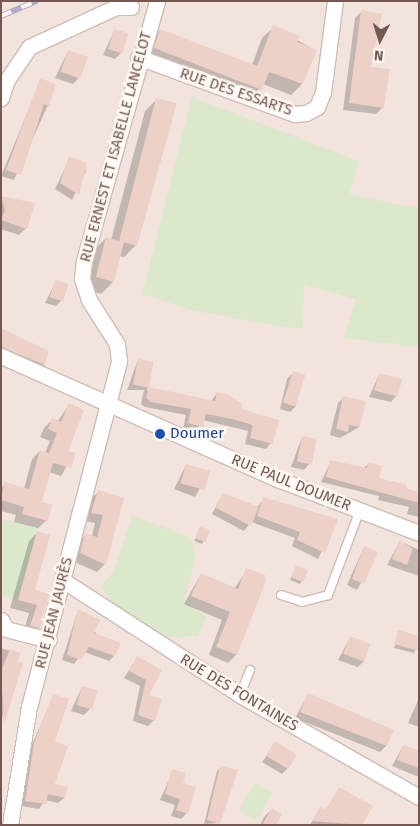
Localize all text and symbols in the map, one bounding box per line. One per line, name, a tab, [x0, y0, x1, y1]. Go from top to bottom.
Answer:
north arrow	[355, 15, 405, 65]
street label: RUE ERNEST ET ISABELLE LANCELOT	[77, 30, 155, 264]
text: N	[373, 47, 384, 64]
street label: RUE DES ESSARTS	[177, 64, 295, 120]
place label: Doumer	[170, 425, 224, 443]
marker: Doumer	[154, 428, 166, 440]
street label: RUE PAUL DOUMER	[229, 451, 353, 515]
street label: RUE JEAN JAURÈS	[31, 555, 77, 671]
street label: RUE DES FONTAINES	[177, 651, 301, 735]

